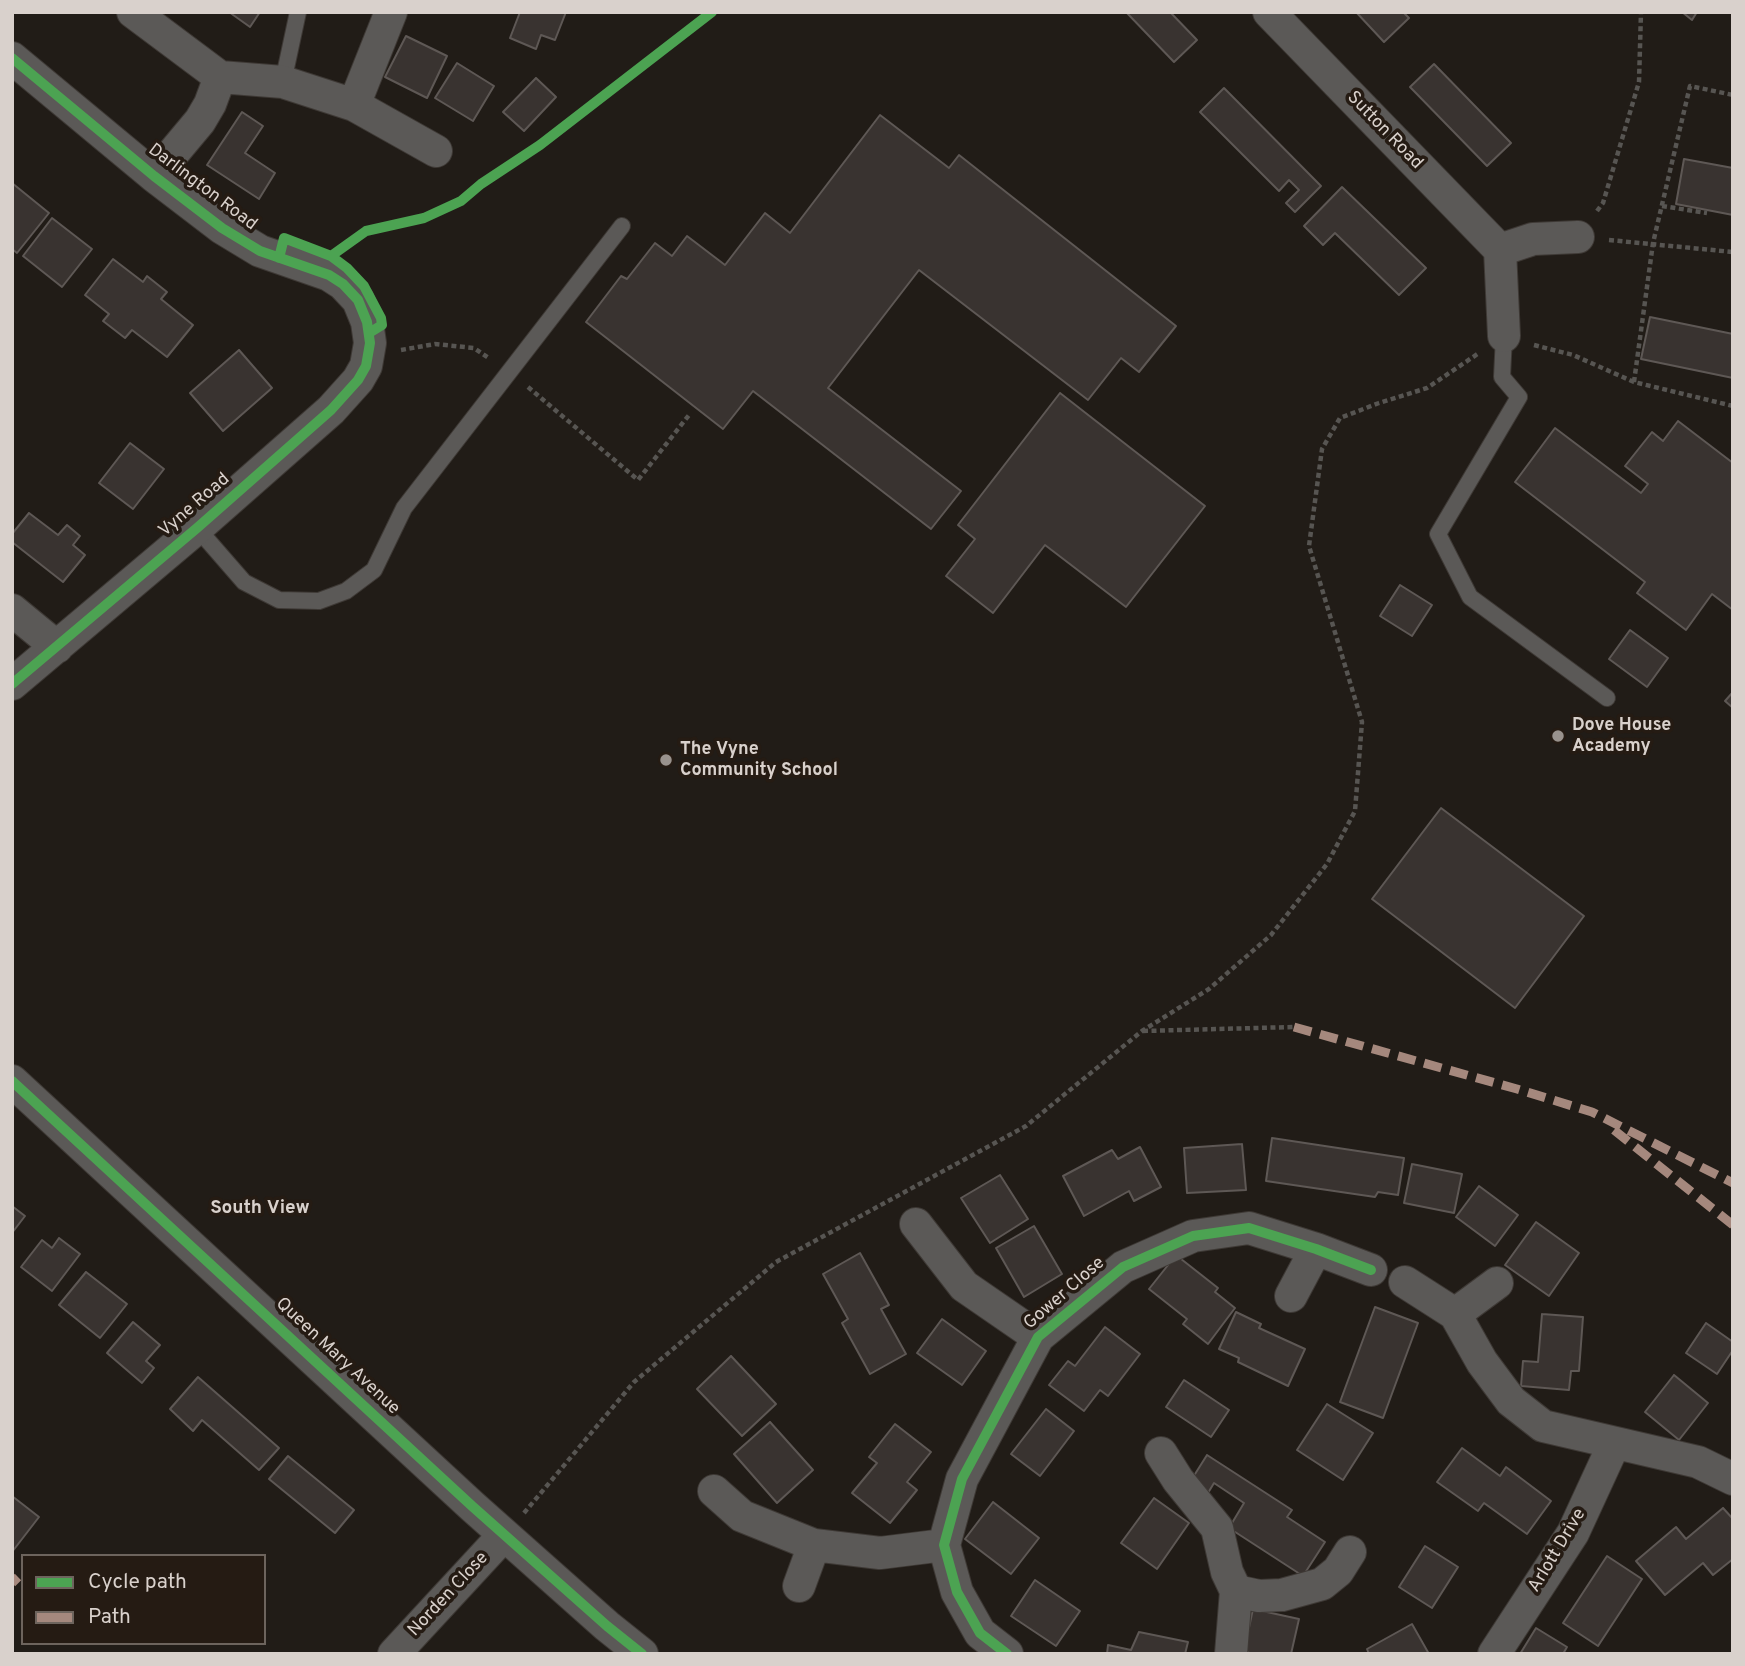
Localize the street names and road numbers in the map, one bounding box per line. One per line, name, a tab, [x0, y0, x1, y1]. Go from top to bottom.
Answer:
street label: Sutton Road	[1341, 88, 1427, 174]
street label: Darlington Road	[143, 140, 261, 236]
street label: Vyne Road	[155, 469, 235, 543]
street label: Gower Close	[1020, 1253, 1110, 1335]
street label: Queen Mary Avenue	[270, 1294, 404, 1420]
street label: Arlott Drive	[1525, 1505, 1591, 1597]
street label: Norden Close	[404, 1548, 494, 1642]

